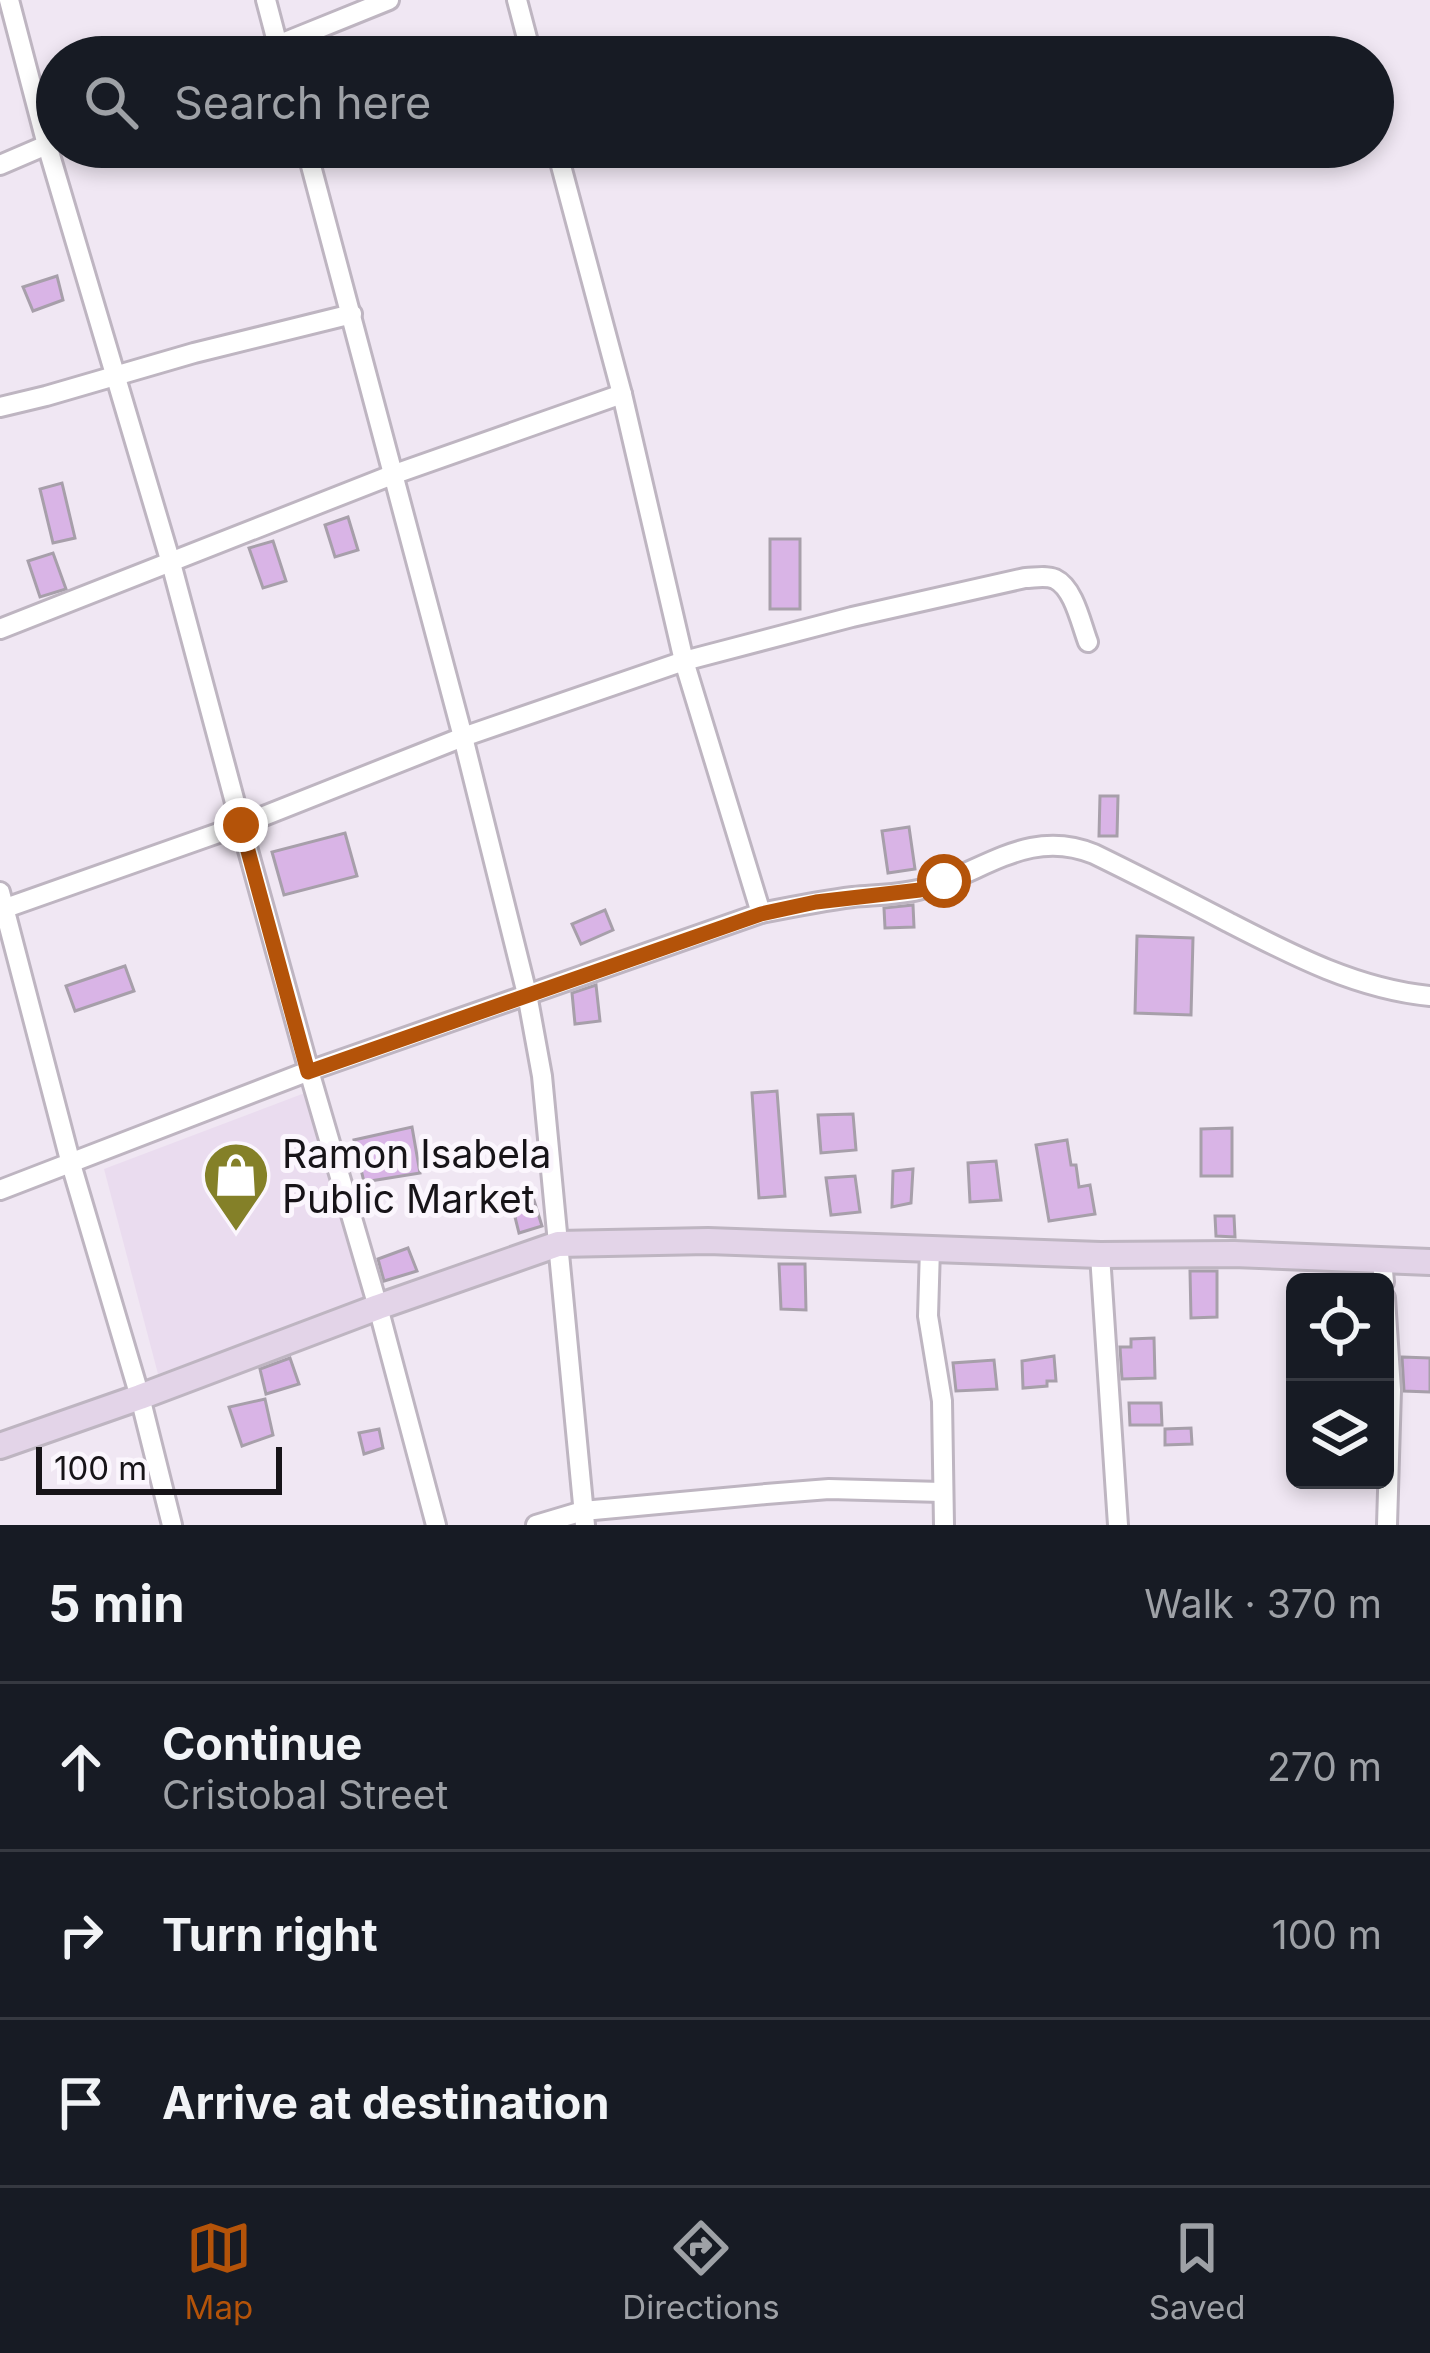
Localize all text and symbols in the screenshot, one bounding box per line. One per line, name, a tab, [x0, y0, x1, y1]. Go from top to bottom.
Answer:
search box	[36, 36, 1394, 168]
icon: search	[78, 69, 144, 135]
text: Search here	[174, 75, 431, 130]
route end	[214, 798, 268, 852]
route start	[917, 854, 971, 908]
place label: Ramon Isabela Public Market	[282, 1130, 551, 1222]
shop icon: Ramon Isabela Public Market	[201, 1140, 271, 1234]
map controls	[1286, 1273, 1394, 1489]
button: locate	[1286, 1273, 1394, 1381]
button: layers	[1286, 1381, 1394, 1489]
scale bar	[36, 1441, 282, 1494]
text: 100 m	[54, 1448, 147, 1488]
text: 5 min	[48, 1573, 185, 1634]
text: Walk · 370 m	[1144, 1580, 1382, 1627]
text: Continue	[162, 1716, 362, 1771]
icon: ahead	[48, 1734, 114, 1800]
text: 270 m	[1267, 1743, 1382, 1790]
text: Cristobal Street	[162, 1771, 448, 1818]
icon: right	[48, 1902, 114, 1968]
text: Turn right	[162, 1907, 378, 1962]
text: 100 m	[1272, 1911, 1382, 1958]
icon: arrive	[48, 2070, 114, 2136]
text: Arrive at destination	[162, 2075, 609, 2130]
tab: Map	[185, 2215, 253, 2327]
tab: Directions	[622, 2215, 780, 2327]
tab: Saved	[1149, 2215, 1245, 2327]

